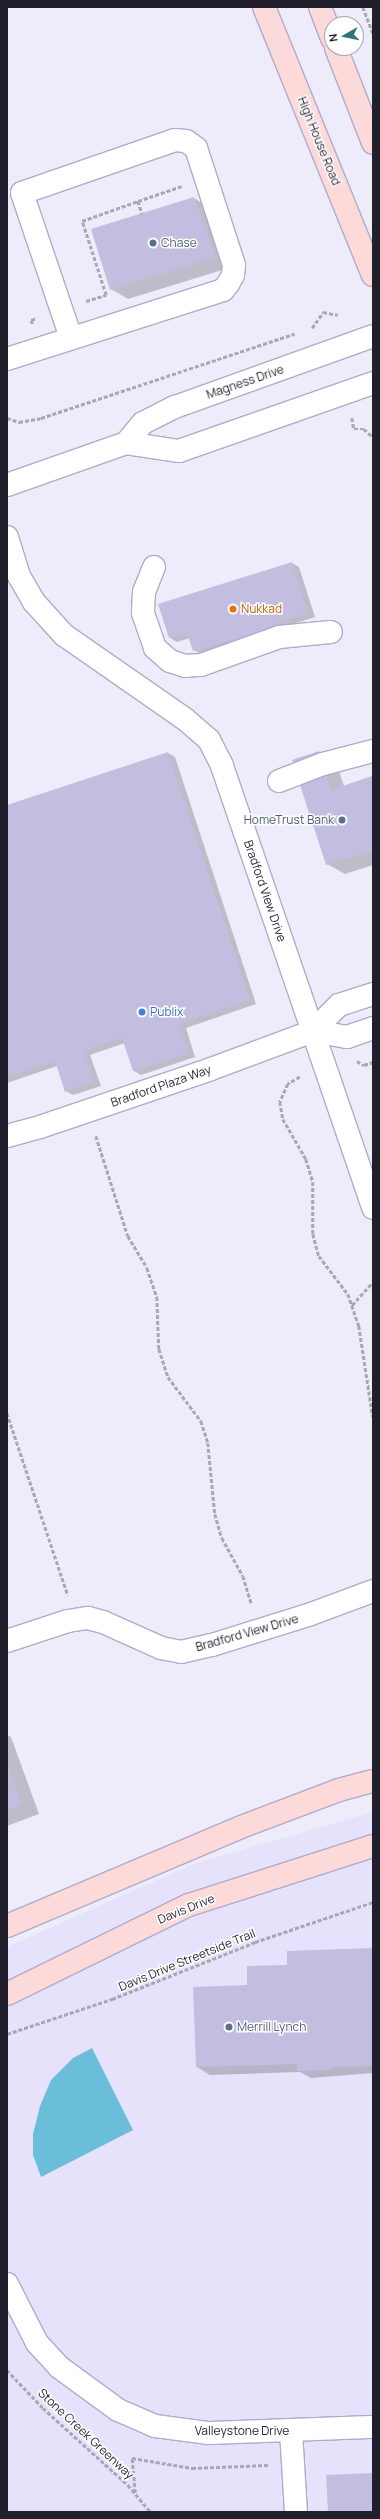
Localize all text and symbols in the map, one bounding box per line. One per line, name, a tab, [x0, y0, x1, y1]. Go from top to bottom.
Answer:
north arrow	[324, 16, 364, 56]
text: N	[325, 33, 341, 43]
street label: High House Road	[295, 95, 343, 187]
place label: Chase	[161, 236, 197, 250]
marker: Chase	[148, 238, 158, 248]
street label: Magness Drive	[204, 362, 286, 402]
place label: Nukkad	[241, 602, 282, 616]
marker: Nukkad	[228, 604, 238, 614]
place label: HomeTrust Bank	[244, 813, 334, 827]
marker: HomeTrust Bank	[337, 815, 347, 825]
street label: Bradford View Drive	[241, 838, 289, 944]
place label: Publix	[150, 1005, 183, 1019]
marker: Publix	[137, 1007, 147, 1017]
street label: Bradford Plaza Way	[109, 1062, 213, 1110]
street label: Bradford View Drive	[194, 1611, 300, 1655]
street label: Davis Drive	[155, 1891, 217, 1927]
street label: Davis Drive Streetside Trail	[116, 1926, 258, 1994]
place label: Merrill Lynch	[237, 2020, 306, 2034]
marker: Merrill Lynch	[224, 2022, 234, 2032]
street label: Stone Creek Greenway	[35, 2386, 137, 2482]
street label: Valleystone Drive	[195, 2424, 289, 2438]

